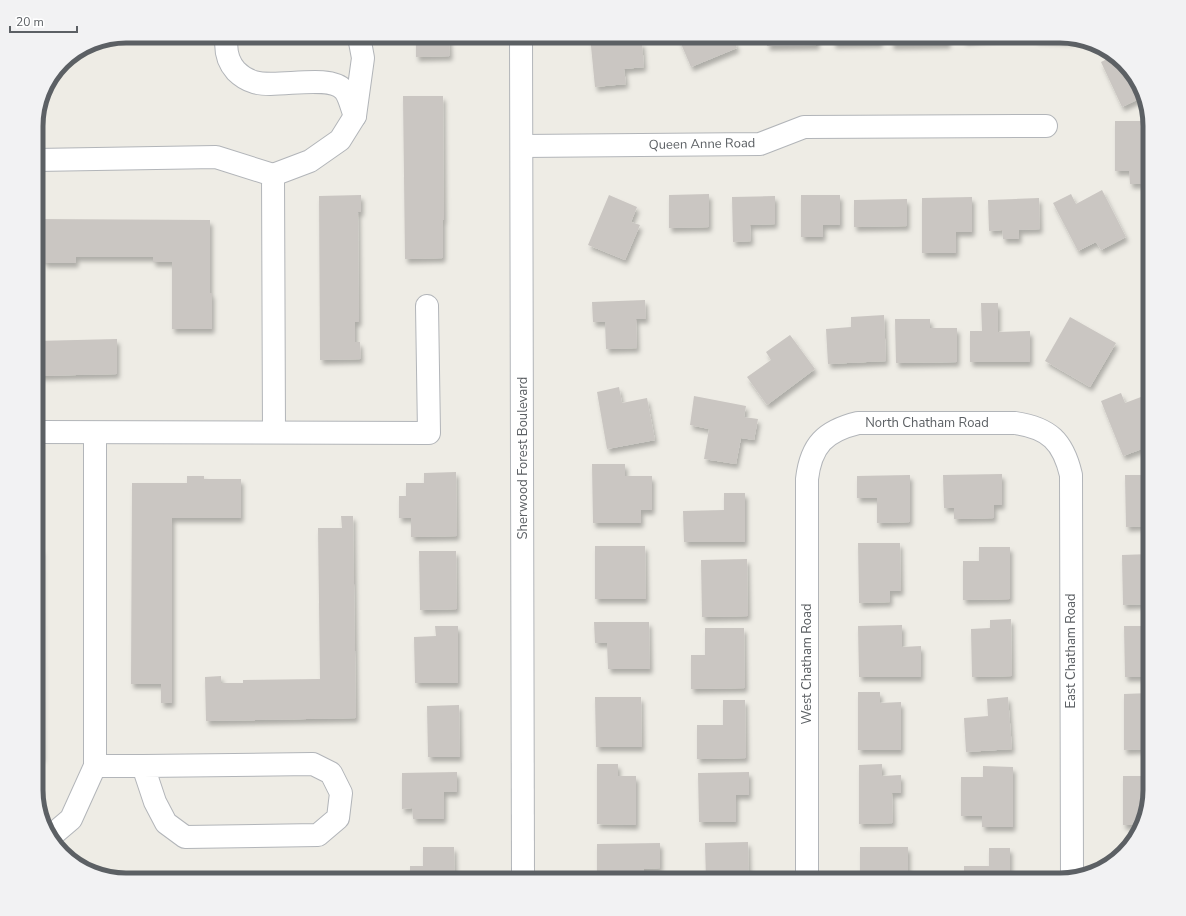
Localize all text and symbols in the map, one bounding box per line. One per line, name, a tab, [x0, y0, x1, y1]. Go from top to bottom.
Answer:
scale bar	[10, 8, 77, 34]
text: 20 m	[16, 14, 44, 30]
street label: Queen Anne Road	[649, 134, 755, 154]
street label: Sherwood Forest Boulevard	[514, 377, 532, 539]
street label: North Chatham Road	[865, 414, 989, 432]
street label: East Chatham Road	[1062, 593, 1080, 709]
street label: West Chatham Road	[798, 603, 816, 725]

